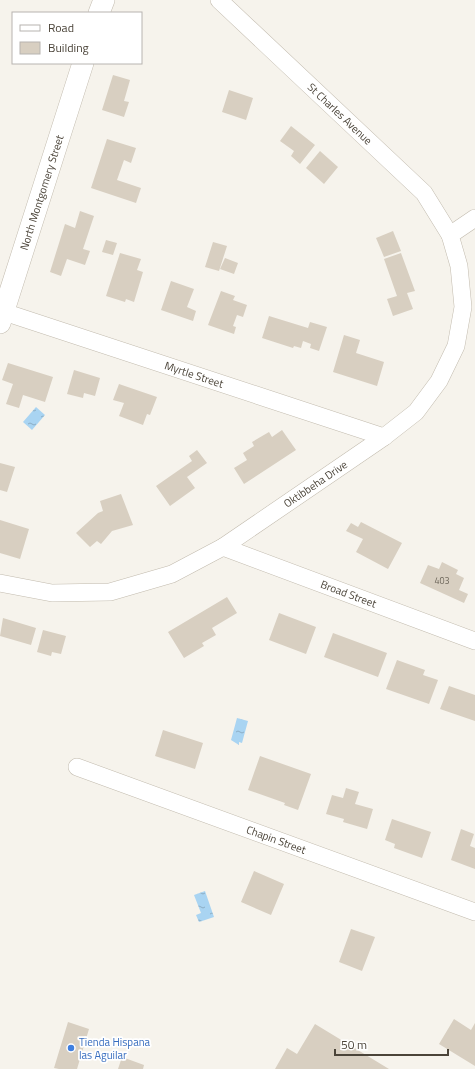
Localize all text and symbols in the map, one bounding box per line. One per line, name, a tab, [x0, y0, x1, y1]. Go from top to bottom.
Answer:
legend	[12, 12, 142, 64]
text: Road	[48, 18, 74, 37]
text: Building	[48, 38, 89, 57]
street label: St Charles Avenue	[304, 79, 376, 149]
street label: North Montgomery Street	[16, 133, 68, 252]
street label: Myrtle Street	[162, 357, 226, 392]
street label: Oktibbeha Drive	[280, 456, 351, 511]
house number: 403	[434, 574, 450, 587]
street label: Broad Street	[318, 576, 379, 612]
street label: Chapin Street	[244, 821, 308, 858]
scale bar	[335, 1031, 448, 1057]
place label: Tienda Hispana las Aguilar	[79, 1034, 151, 1063]
text: 50 m	[341, 1035, 367, 1054]
marker: Tienda Hispana las Aguilar	[66, 1043, 76, 1053]

